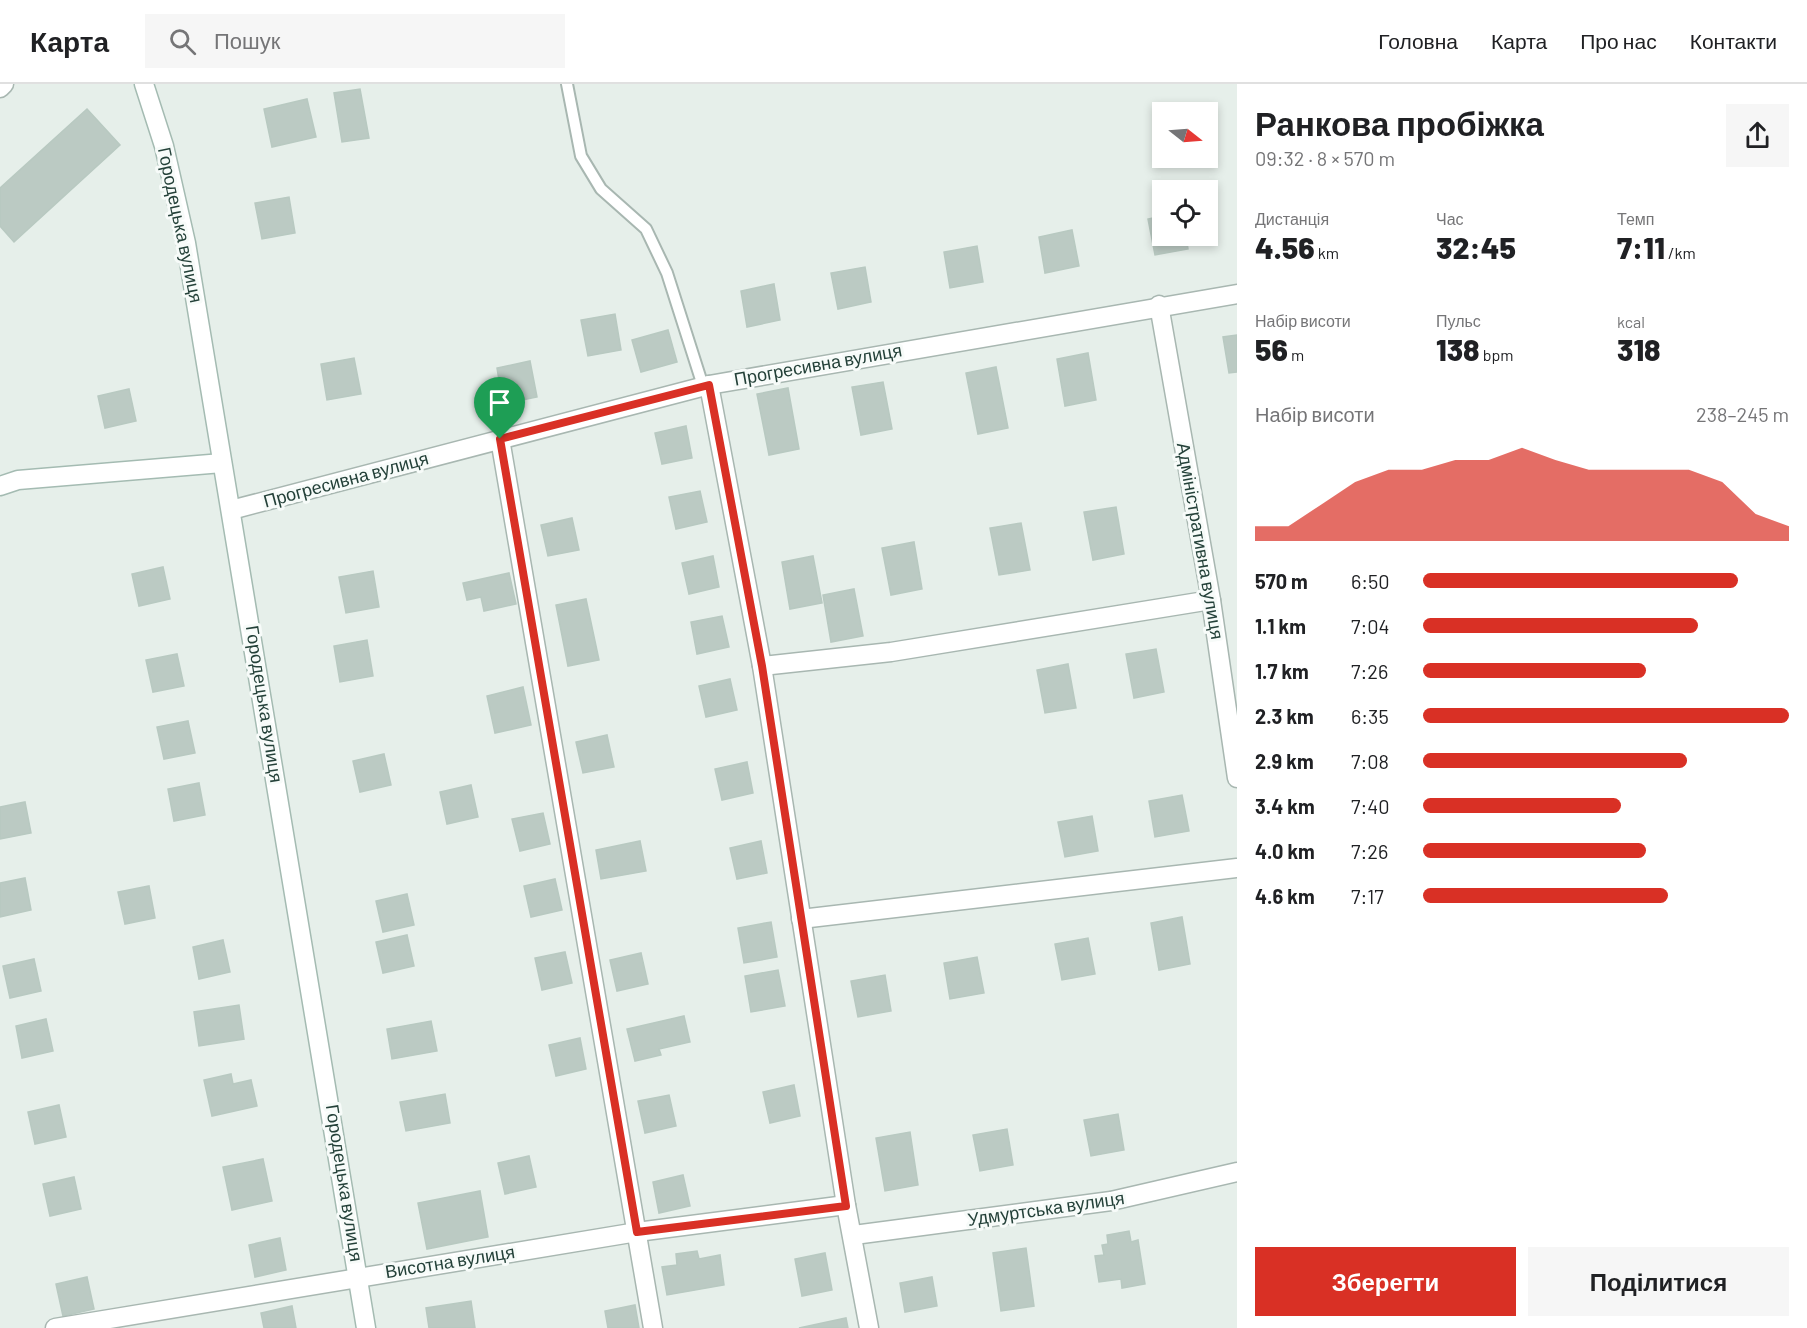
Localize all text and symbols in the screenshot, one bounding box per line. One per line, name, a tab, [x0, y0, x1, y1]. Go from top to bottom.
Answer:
search box	[145, 14, 565, 68]
text: Карта	[30, 24, 109, 58]
icon: search	[166, 25, 199, 58]
text: Пошук	[214, 27, 280, 53]
text: Головна	[1378, 28, 1458, 53]
text: Карта	[1491, 28, 1547, 53]
text: Про нас	[1580, 28, 1657, 53]
text: Контакти	[1690, 28, 1777, 53]
north arrow	[1152, 102, 1218, 168]
map controls	[1152, 102, 1218, 246]
text: Ранкова пробіжка	[1255, 103, 1544, 143]
button: share	[1726, 104, 1789, 167]
street label: Городецька вулиця	[154, 145, 208, 305]
text: 09:32 · 8 × 570 m	[1255, 146, 1395, 170]
button: locate	[1152, 180, 1218, 246]
text: Дистанція	[1255, 209, 1329, 228]
text: Час	[1436, 209, 1464, 228]
text: Темп	[1617, 209, 1654, 228]
text: 4.56	[1255, 229, 1315, 265]
text: 32:45	[1436, 229, 1516, 265]
text: 7:11	[1617, 229, 1665, 265]
text: km	[1315, 243, 1339, 262]
text: /km	[1665, 243, 1696, 262]
text: Набір висоти	[1255, 311, 1351, 330]
text: Пульс	[1436, 311, 1481, 330]
text: kcal	[1617, 312, 1645, 331]
text: 56	[1255, 331, 1288, 367]
text: 138	[1436, 331, 1480, 367]
text: 318	[1617, 331, 1661, 367]
street label: Прогресивна вулиця	[732, 338, 903, 390]
text: m	[1288, 345, 1304, 364]
text: bpm	[1480, 345, 1514, 364]
pin	[474, 377, 525, 439]
icon: arrive	[483, 386, 516, 419]
text: Набір висоти	[1255, 402, 1375, 426]
text: 238–245 m	[1696, 402, 1789, 426]
street label: Адміністративна вулиця	[1173, 441, 1229, 641]
street label: Прогресивна вулиця	[261, 446, 431, 512]
text: 570 m	[1255, 569, 1308, 593]
text: 6:50	[1351, 569, 1390, 593]
text: 1.1 km	[1255, 614, 1306, 638]
text: 7:04	[1351, 614, 1390, 638]
street label: Городецька вулиця	[242, 624, 288, 784]
text: 1.7 km	[1255, 659, 1309, 683]
text: 7:26	[1351, 659, 1388, 683]
text: 2.3 km	[1255, 704, 1314, 728]
text: 6:35	[1351, 704, 1389, 728]
text: 2.9 km	[1255, 749, 1314, 773]
text: 7:08	[1351, 749, 1389, 773]
text: 3.4 km	[1255, 794, 1315, 818]
text: 7:40	[1351, 794, 1390, 818]
text: 4.0 km	[1255, 839, 1315, 863]
text: 7:26	[1351, 839, 1388, 863]
text: 4.6 km	[1255, 884, 1315, 908]
text: 7:17	[1351, 884, 1384, 908]
street label: Городецька вулиця	[322, 1103, 368, 1263]
street label: Удмуртська вулиця	[966, 1186, 1126, 1230]
street label: Висотна вулиця	[383, 1240, 516, 1282]
button: Зберегти	[1255, 1247, 1516, 1316]
button: Поділитися	[1528, 1247, 1789, 1316]

